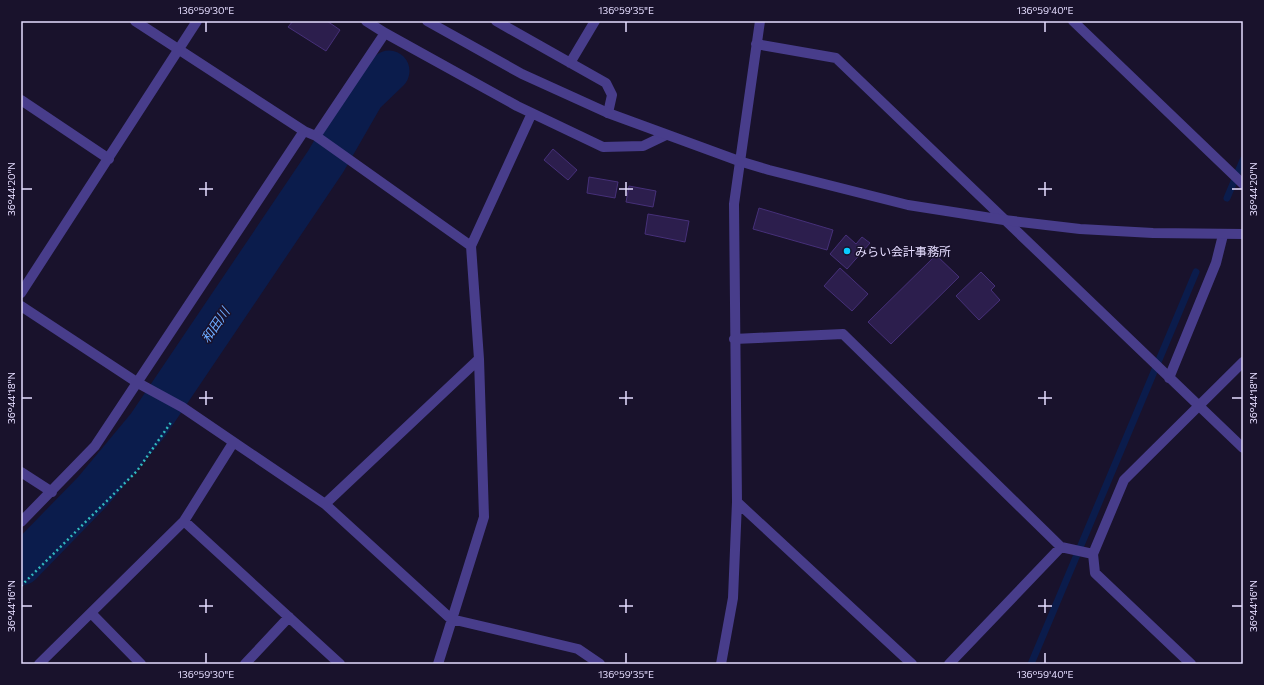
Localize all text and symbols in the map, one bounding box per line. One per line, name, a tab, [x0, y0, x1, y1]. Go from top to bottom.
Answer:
text: 136°59'30"E	[178, 4, 234, 16]
text: 136°59'35"E	[598, 4, 654, 16]
text: 136°59'40"E	[1017, 4, 1073, 16]
text: 36°44'20"N	[5, 162, 17, 216]
text: 36°44'20"N	[1247, 162, 1259, 216]
place label: みらい会計事務所	[855, 244, 951, 258]
marker: みらい会計事務所	[842, 246, 852, 256]
water label: 和田川	[197, 303, 234, 346]
text: 36°44'18"N	[5, 372, 17, 424]
text: 36°44'18"N	[1247, 372, 1259, 424]
text: 36°44'16"N	[5, 580, 17, 632]
text: 36°44'16"N	[1247, 580, 1259, 632]
text: 136°59'30"E	[178, 668, 234, 680]
text: 136°59'35"E	[598, 668, 654, 680]
text: 136°59'40"E	[1017, 668, 1073, 680]

